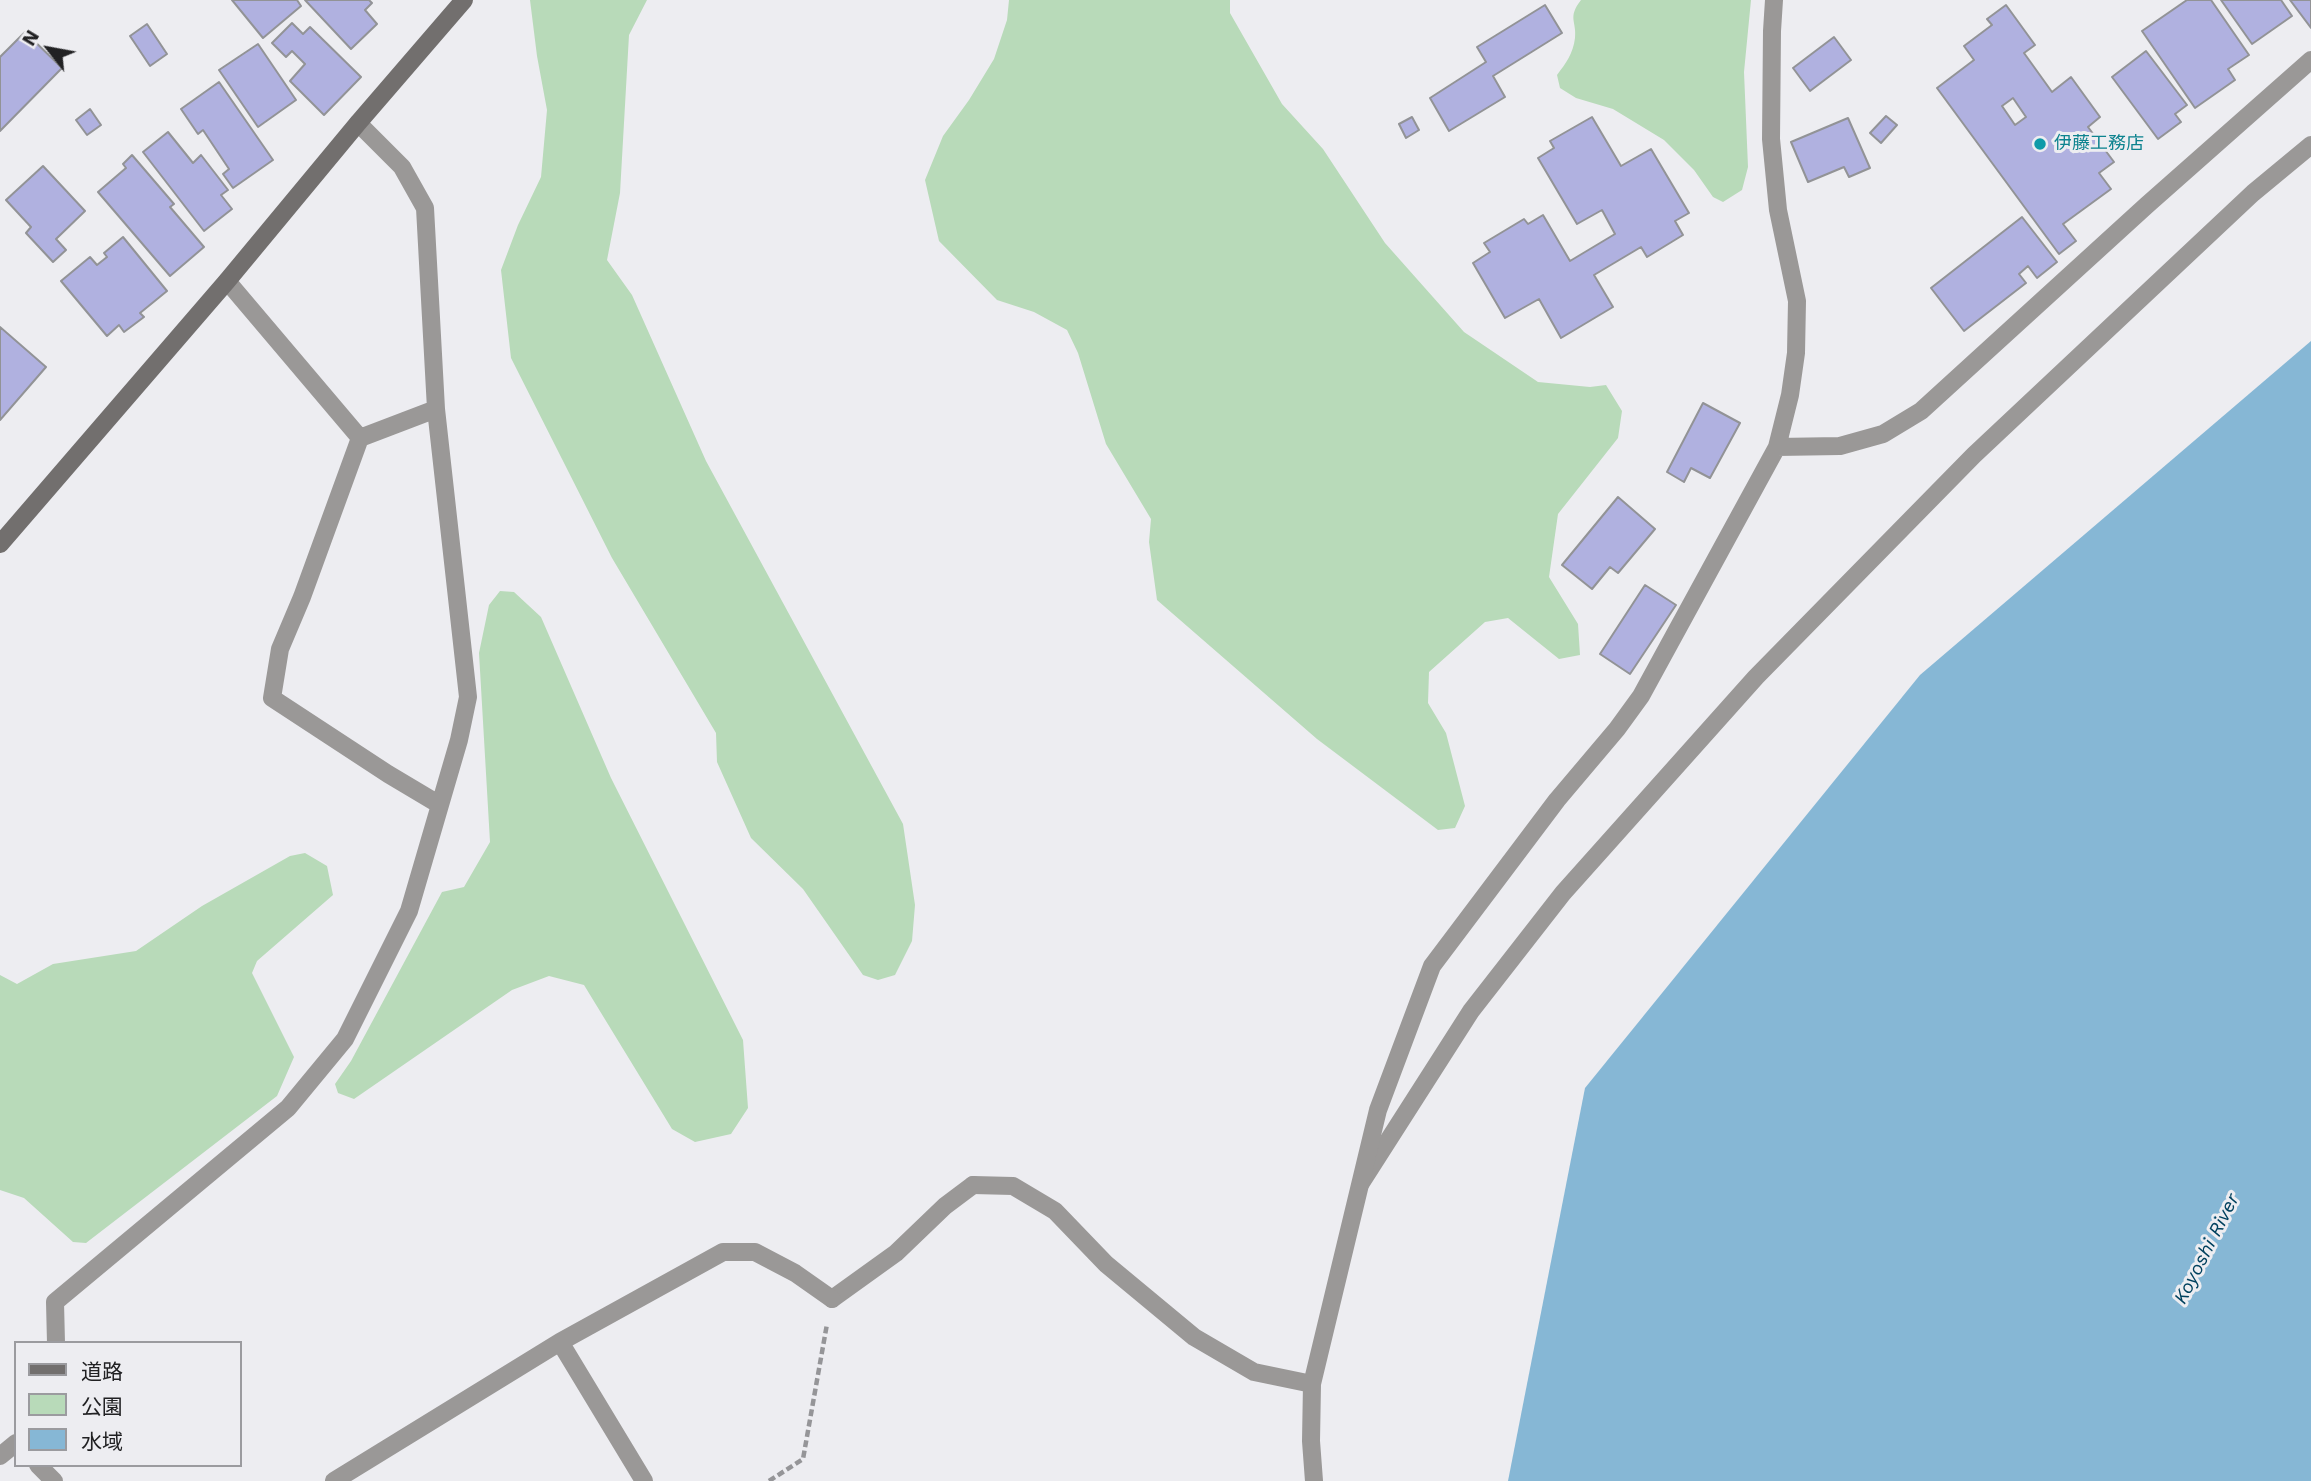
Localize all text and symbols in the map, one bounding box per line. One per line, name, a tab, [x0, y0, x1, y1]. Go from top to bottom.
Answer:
north arrow	[14, 14, 84, 84]
text: N	[17, 26, 44, 50]
place label: 伊藤工務店	[2054, 133, 2144, 155]
marker: 伊藤工務店	[2032, 136, 2048, 152]
water label: Koyoshi River	[2169, 1190, 2245, 1308]
legend	[14, 1341, 242, 1467]
text: 道路	[81, 1359, 123, 1384]
text: 公園	[81, 1394, 123, 1419]
text: 水域	[81, 1429, 123, 1454]

